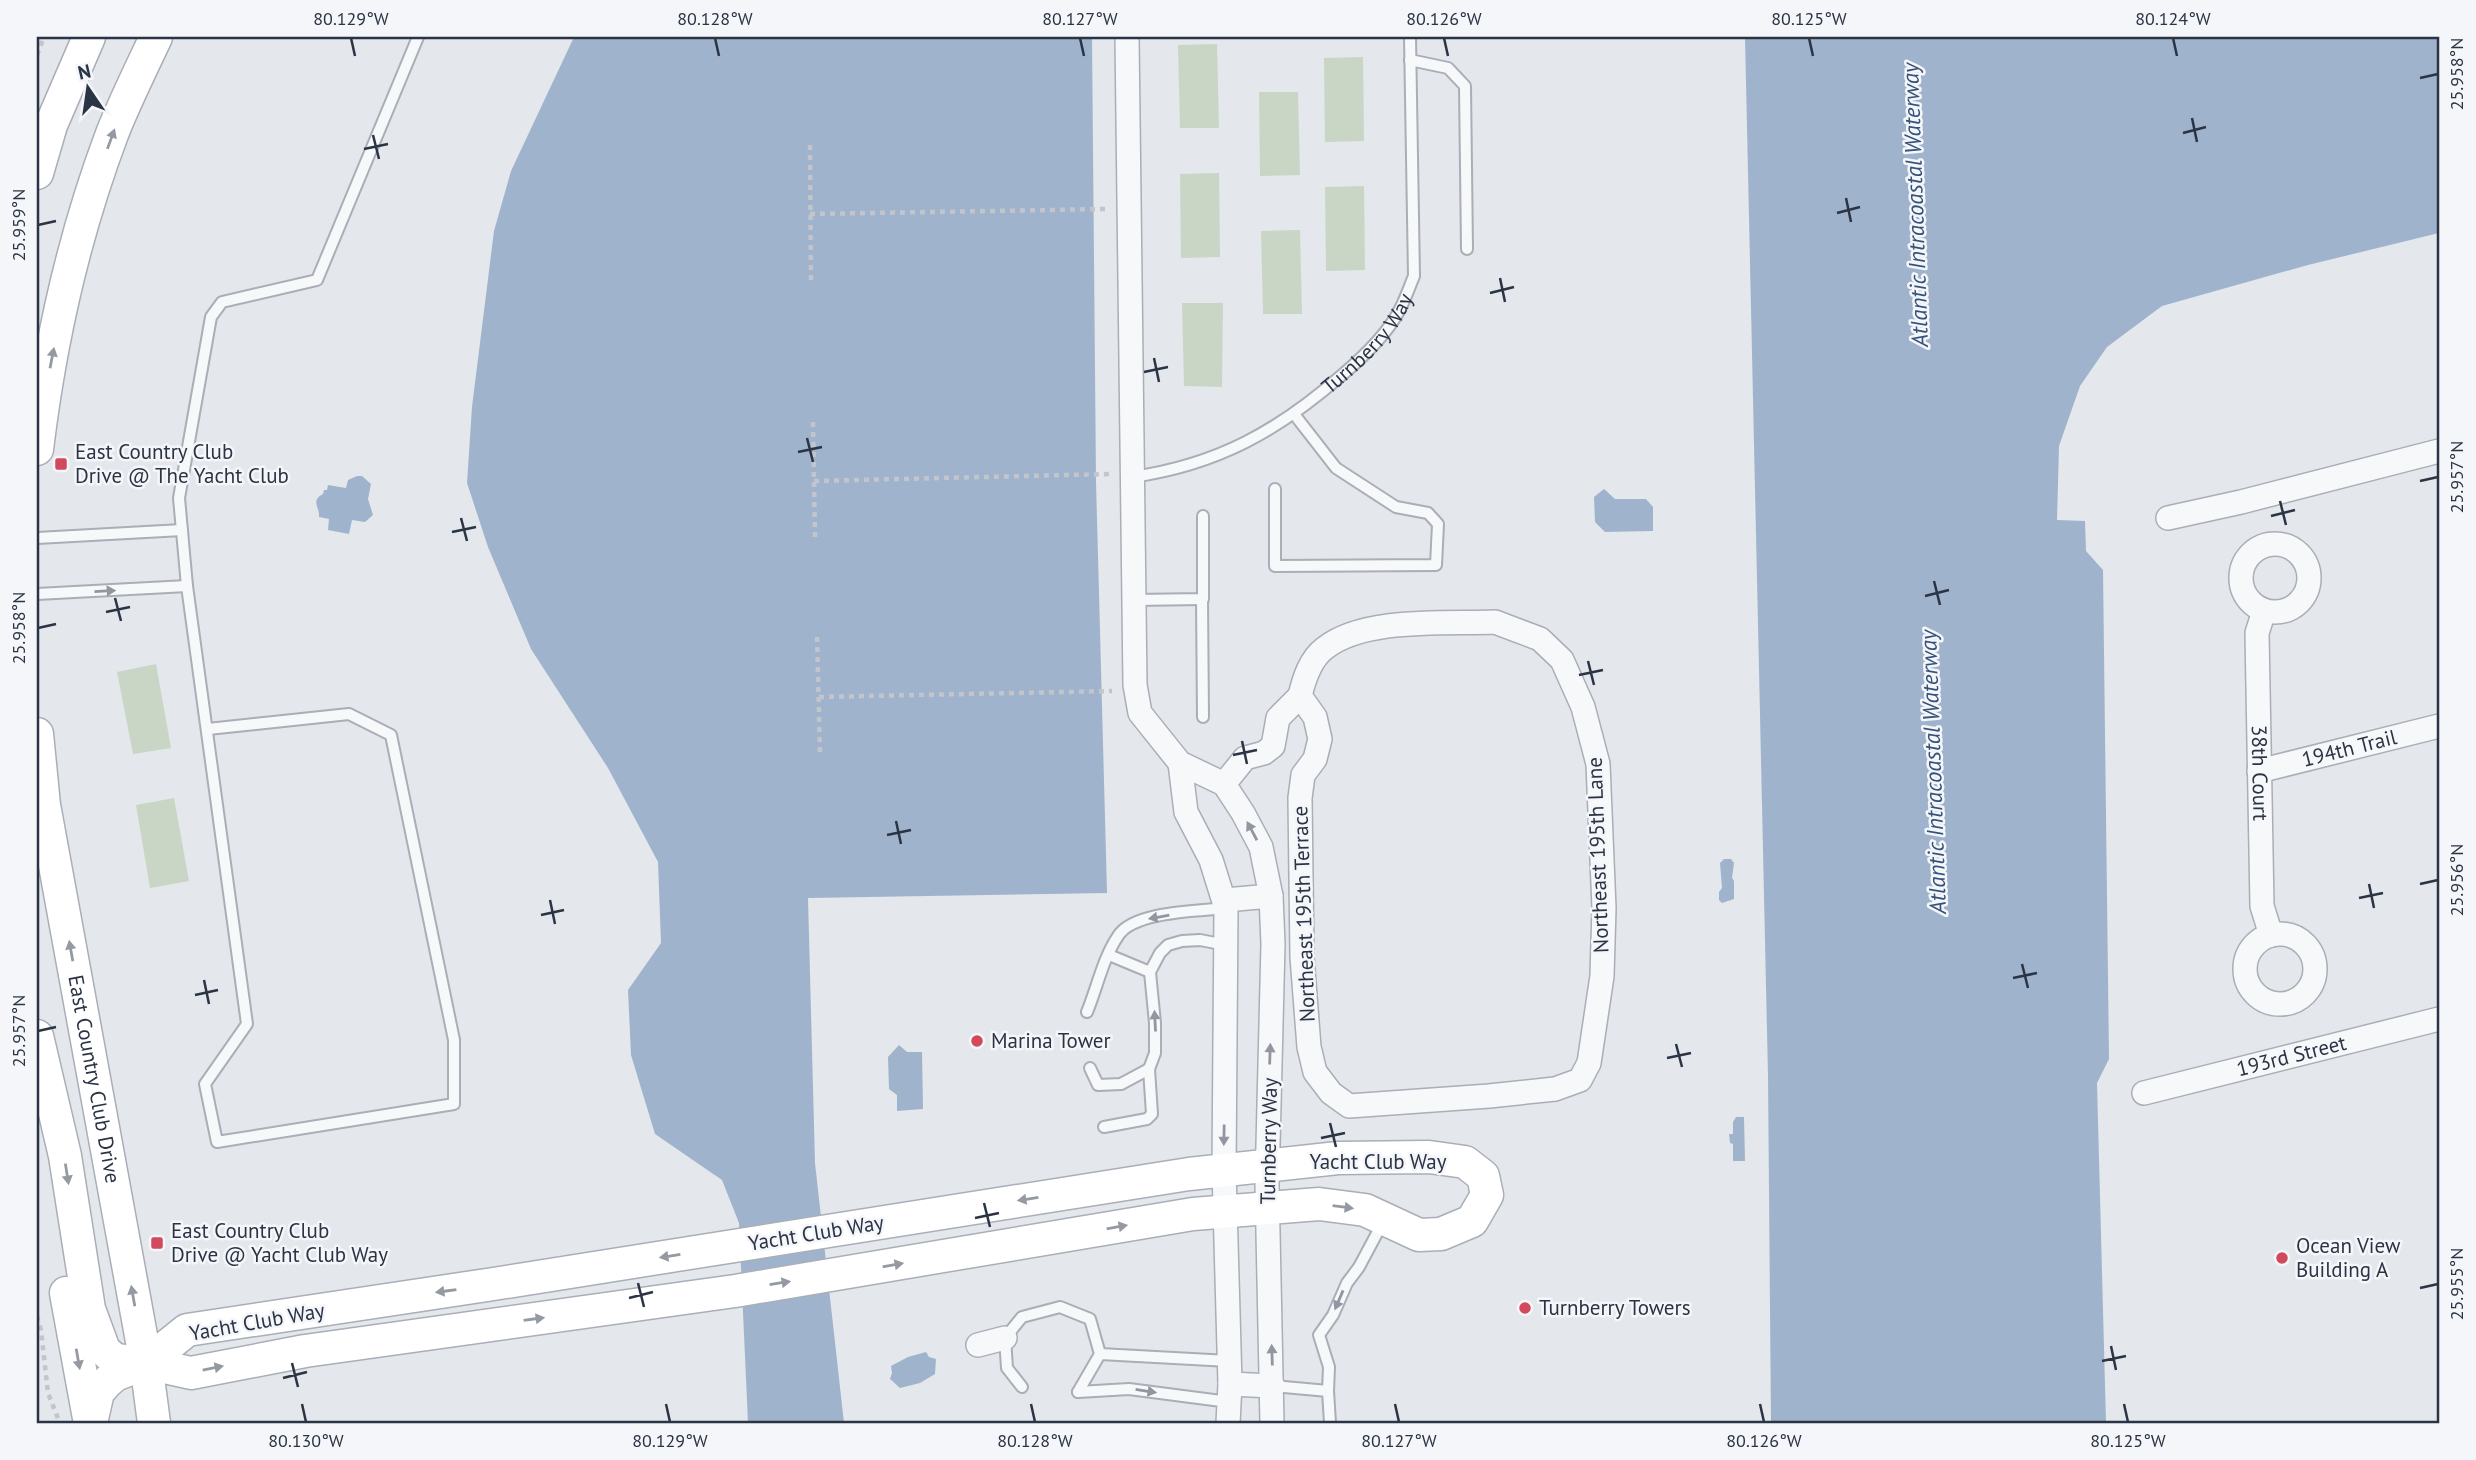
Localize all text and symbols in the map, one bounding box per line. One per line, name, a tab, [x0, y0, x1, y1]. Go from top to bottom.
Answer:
text: 80.129°W	[313, 7, 389, 30]
text: 80.128°W	[677, 7, 753, 30]
text: 80.127°W	[1042, 7, 1118, 30]
text: 80.126°W	[1406, 7, 1482, 30]
text: 80.125°W	[1771, 7, 1847, 30]
text: 80.124°W	[2135, 7, 2211, 30]
text: 25.958°N	[2445, 38, 2468, 110]
north arrow	[52, 52, 122, 122]
text: N	[75, 58, 93, 85]
water label: Atlantic Intracoastal Waterway	[1895, 61, 1934, 348]
one-way arrow	[106, 128, 117, 149]
text: 25.959°N	[7, 189, 30, 261]
street label: Turnberry Way	[1316, 289, 1419, 400]
one-way arrow	[46, 347, 57, 369]
place label: East Country Club Drive @ The Yacht Club	[75, 438, 289, 489]
text: 25.957°N	[2445, 441, 2468, 513]
marker: East Country Club Drive @ The Yacht Club	[53, 456, 69, 472]
one-way arrow	[94, 585, 116, 596]
text: 25.958°N	[7, 592, 30, 664]
water label: Atlantic Intracoastal Waterway	[1913, 628, 1952, 915]
street label: 194th Trail	[2299, 723, 2399, 773]
street label: 38th Court	[2246, 725, 2274, 821]
street label: Northeast 195th Lane	[1581, 757, 1614, 953]
street label: Northeast 195th Terrace	[1286, 805, 1321, 1023]
one-way arrow	[1246, 821, 1258, 840]
text: 25.956°N	[2445, 844, 2468, 916]
one-way arrow	[1148, 911, 1170, 922]
one-way arrow	[65, 940, 76, 962]
street label: East Country Club Drive	[62, 973, 127, 1185]
text: 25.957°N	[7, 995, 30, 1067]
one-way arrow	[1149, 1010, 1160, 1032]
place label: Marina Tower	[991, 1027, 1111, 1054]
street label: 193rd Street	[2234, 1029, 2349, 1082]
marker: Marina Tower	[969, 1033, 985, 1049]
one-way arrow	[1264, 1043, 1276, 1065]
street label: Turnberry Way	[1254, 1077, 1283, 1205]
one-way arrow	[1218, 1125, 1230, 1147]
street label: Yacht Club Way	[1309, 1148, 1447, 1175]
one-way arrow	[62, 1163, 73, 1185]
one-way arrow	[1017, 1194, 1039, 1205]
one-way arrow	[1332, 1202, 1354, 1213]
street label: Yacht Club Way	[746, 1208, 886, 1257]
place label: East Country Club Drive @ Yacht Club Way	[171, 1217, 388, 1268]
one-way arrow	[1106, 1221, 1128, 1232]
place label: Ocean View Building A	[2296, 1232, 2401, 1283]
marker: East Country Club Drive @ Yacht Club Way	[149, 1235, 165, 1251]
text: 25.955°N	[2445, 1248, 2468, 1320]
marker: Ocean View Building A	[2274, 1250, 2290, 1266]
one-way arrow	[659, 1251, 681, 1262]
one-way arrow	[882, 1259, 904, 1270]
one-way arrow	[769, 1277, 791, 1288]
one-way arrow	[127, 1285, 138, 1307]
one-way arrow	[434, 1286, 456, 1297]
one-way arrow	[1334, 1289, 1345, 1310]
place label: Turnberry Towers	[1539, 1294, 1691, 1321]
street label: Yacht Club Way	[187, 1296, 327, 1347]
marker: Turnberry Towers	[1517, 1300, 1533, 1316]
one-way arrow	[523, 1313, 545, 1324]
one-way arrow	[1266, 1344, 1277, 1366]
one-way arrow	[73, 1348, 84, 1370]
one-way arrow	[202, 1363, 224, 1374]
one-way arrow	[1136, 1386, 1158, 1397]
text: 80.130°W	[268, 1429, 344, 1452]
text: 80.129°W	[632, 1429, 708, 1452]
text: 80.128°W	[997, 1429, 1073, 1452]
text: 80.127°W	[1361, 1429, 1437, 1452]
text: 80.126°W	[1726, 1429, 1802, 1452]
text: 80.125°W	[2090, 1429, 2166, 1452]

